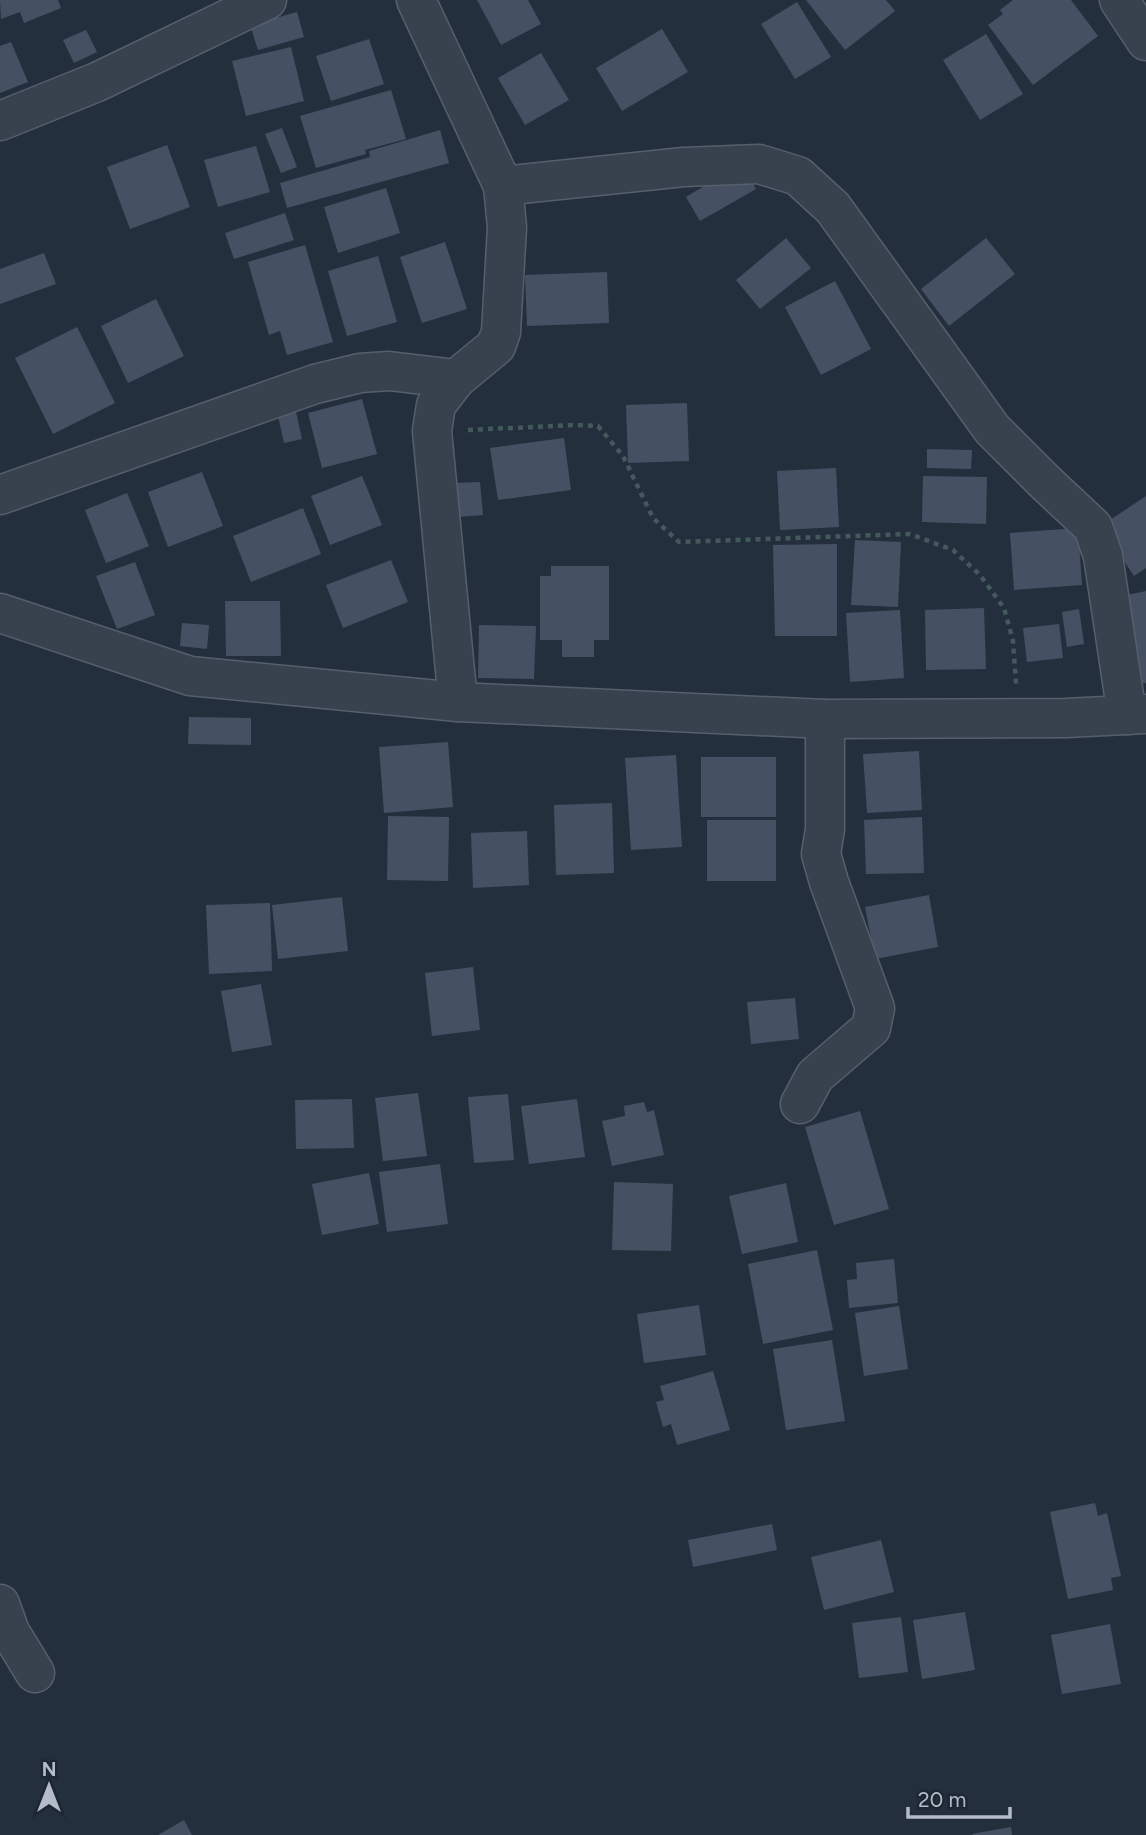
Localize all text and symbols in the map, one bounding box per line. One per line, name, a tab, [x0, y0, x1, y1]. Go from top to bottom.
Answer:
north arrow	[14, 1751, 84, 1821]
text: N	[42, 1758, 56, 1781]
scale bar	[908, 1776, 1010, 1820]
text: 20 m	[918, 1787, 966, 1812]

